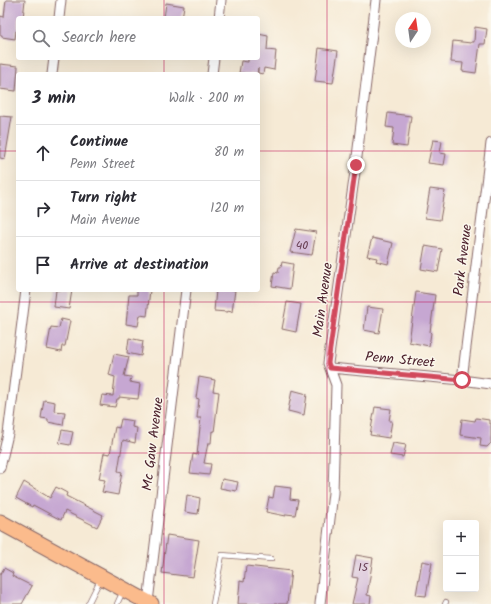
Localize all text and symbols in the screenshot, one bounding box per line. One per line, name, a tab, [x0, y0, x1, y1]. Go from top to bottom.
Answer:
north arrow	[395, 12, 431, 48]
search box	[16, 16, 260, 60]
text: Search here	[62, 26, 136, 50]
icon: search	[30, 27, 52, 49]
text: 3 min	[32, 85, 76, 112]
text: Walk · 200 m	[169, 88, 244, 109]
text: Continue	[70, 130, 128, 154]
icon: ahead	[32, 142, 54, 164]
text: 80 m	[214, 142, 244, 163]
text: Penn Street	[70, 154, 135, 175]
route end	[347, 156, 365, 174]
text: Turn right	[70, 186, 137, 210]
icon: right	[32, 198, 54, 220]
text: 120 m	[210, 198, 244, 219]
text: Main Avenue	[70, 210, 140, 231]
street label: Park Avenue	[448, 222, 478, 297]
house number: 40	[296, 236, 308, 255]
text: Arrive at destination	[70, 253, 209, 277]
icon: arrive	[32, 254, 54, 276]
street label: Main Avenue	[307, 261, 339, 339]
street label: Penn Street	[364, 346, 436, 374]
route start	[453, 371, 471, 389]
street label: Mc Gaw Avenue	[136, 395, 170, 492]
map controls	[443, 520, 479, 592]
button: +	[443, 520, 479, 556]
button: −	[443, 556, 479, 592]
house number: 15	[358, 558, 370, 577]

